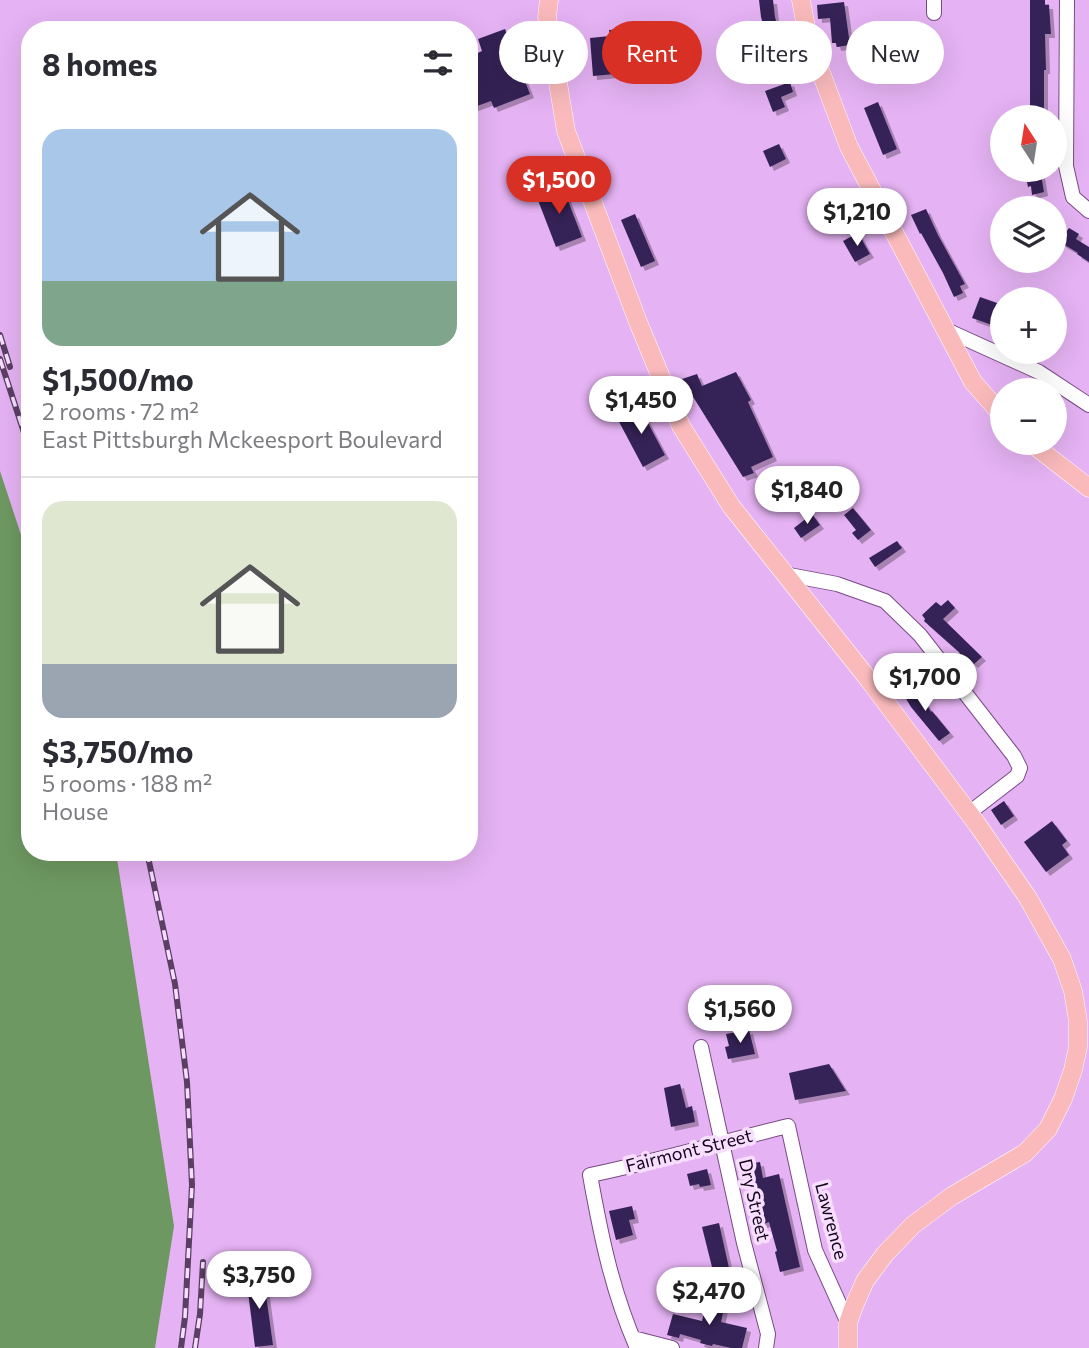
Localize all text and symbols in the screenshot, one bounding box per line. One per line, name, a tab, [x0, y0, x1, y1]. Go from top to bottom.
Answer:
chip: Buy	[499, 21, 588, 84]
chip: Rent	[602, 21, 702, 84]
chip: Filters	[716, 21, 832, 84]
chip: New	[846, 21, 944, 84]
icon: filters	[419, 44, 457, 82]
text: 8 homes	[42, 45, 158, 82]
north arrow	[990, 105, 1068, 182]
map controls	[990, 105, 1067, 455]
pin: $1,500	[502, 156, 616, 216]
text: $1,500	[522, 165, 596, 193]
icon: home	[187, 174, 313, 300]
pin: $1,210	[800, 188, 914, 248]
button: layers	[990, 196, 1067, 273]
text: $1,210	[823, 197, 891, 225]
button: +	[990, 287, 1067, 364]
text: $1,500/mo	[42, 360, 194, 397]
pin: $1,450	[584, 376, 698, 436]
button: −	[990, 378, 1067, 455]
text: $1,450	[605, 385, 677, 413]
text: 2 rooms · 72 m²	[42, 397, 199, 425]
text: East Pittsburgh Mckeesport Boulevard	[42, 425, 442, 453]
pin: $1,840	[750, 466, 864, 526]
text: $1,840	[771, 475, 843, 503]
icon: home	[187, 546, 313, 672]
pin: $1,700	[868, 654, 982, 713]
text: $1,700	[889, 662, 961, 690]
text: $3,750/mo	[42, 732, 193, 769]
text: 5 rooms · 188 m²	[42, 769, 212, 797]
text: House	[42, 797, 108, 825]
pin: $1,560	[683, 986, 797, 1045]
text: $1,560	[704, 994, 776, 1022]
street label: Fairmont Street	[623, 1124, 754, 1176]
street label: Dry Street	[735, 1156, 775, 1243]
street label: Lawrence	[811, 1180, 853, 1262]
pin: $3,750	[202, 1252, 316, 1311]
text: $3,750	[222, 1260, 296, 1288]
pin: $2,470	[652, 1268, 766, 1327]
text: $2,470	[672, 1276, 746, 1304]

